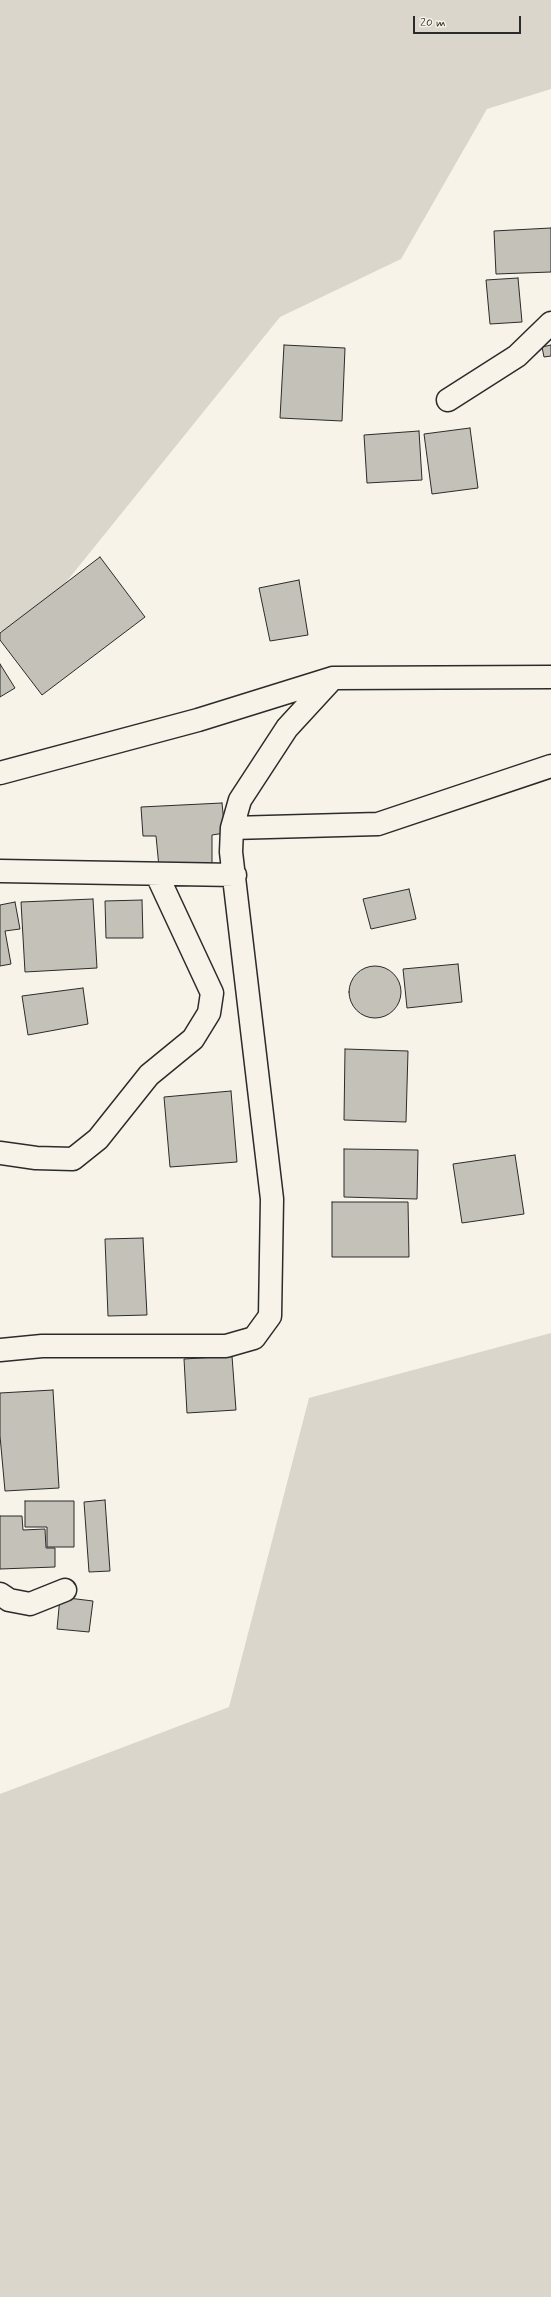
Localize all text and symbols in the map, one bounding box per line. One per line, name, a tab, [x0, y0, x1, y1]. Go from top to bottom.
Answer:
scale bar	[415, 8, 523, 34]
text: 20 m	[420, 15, 446, 31]

